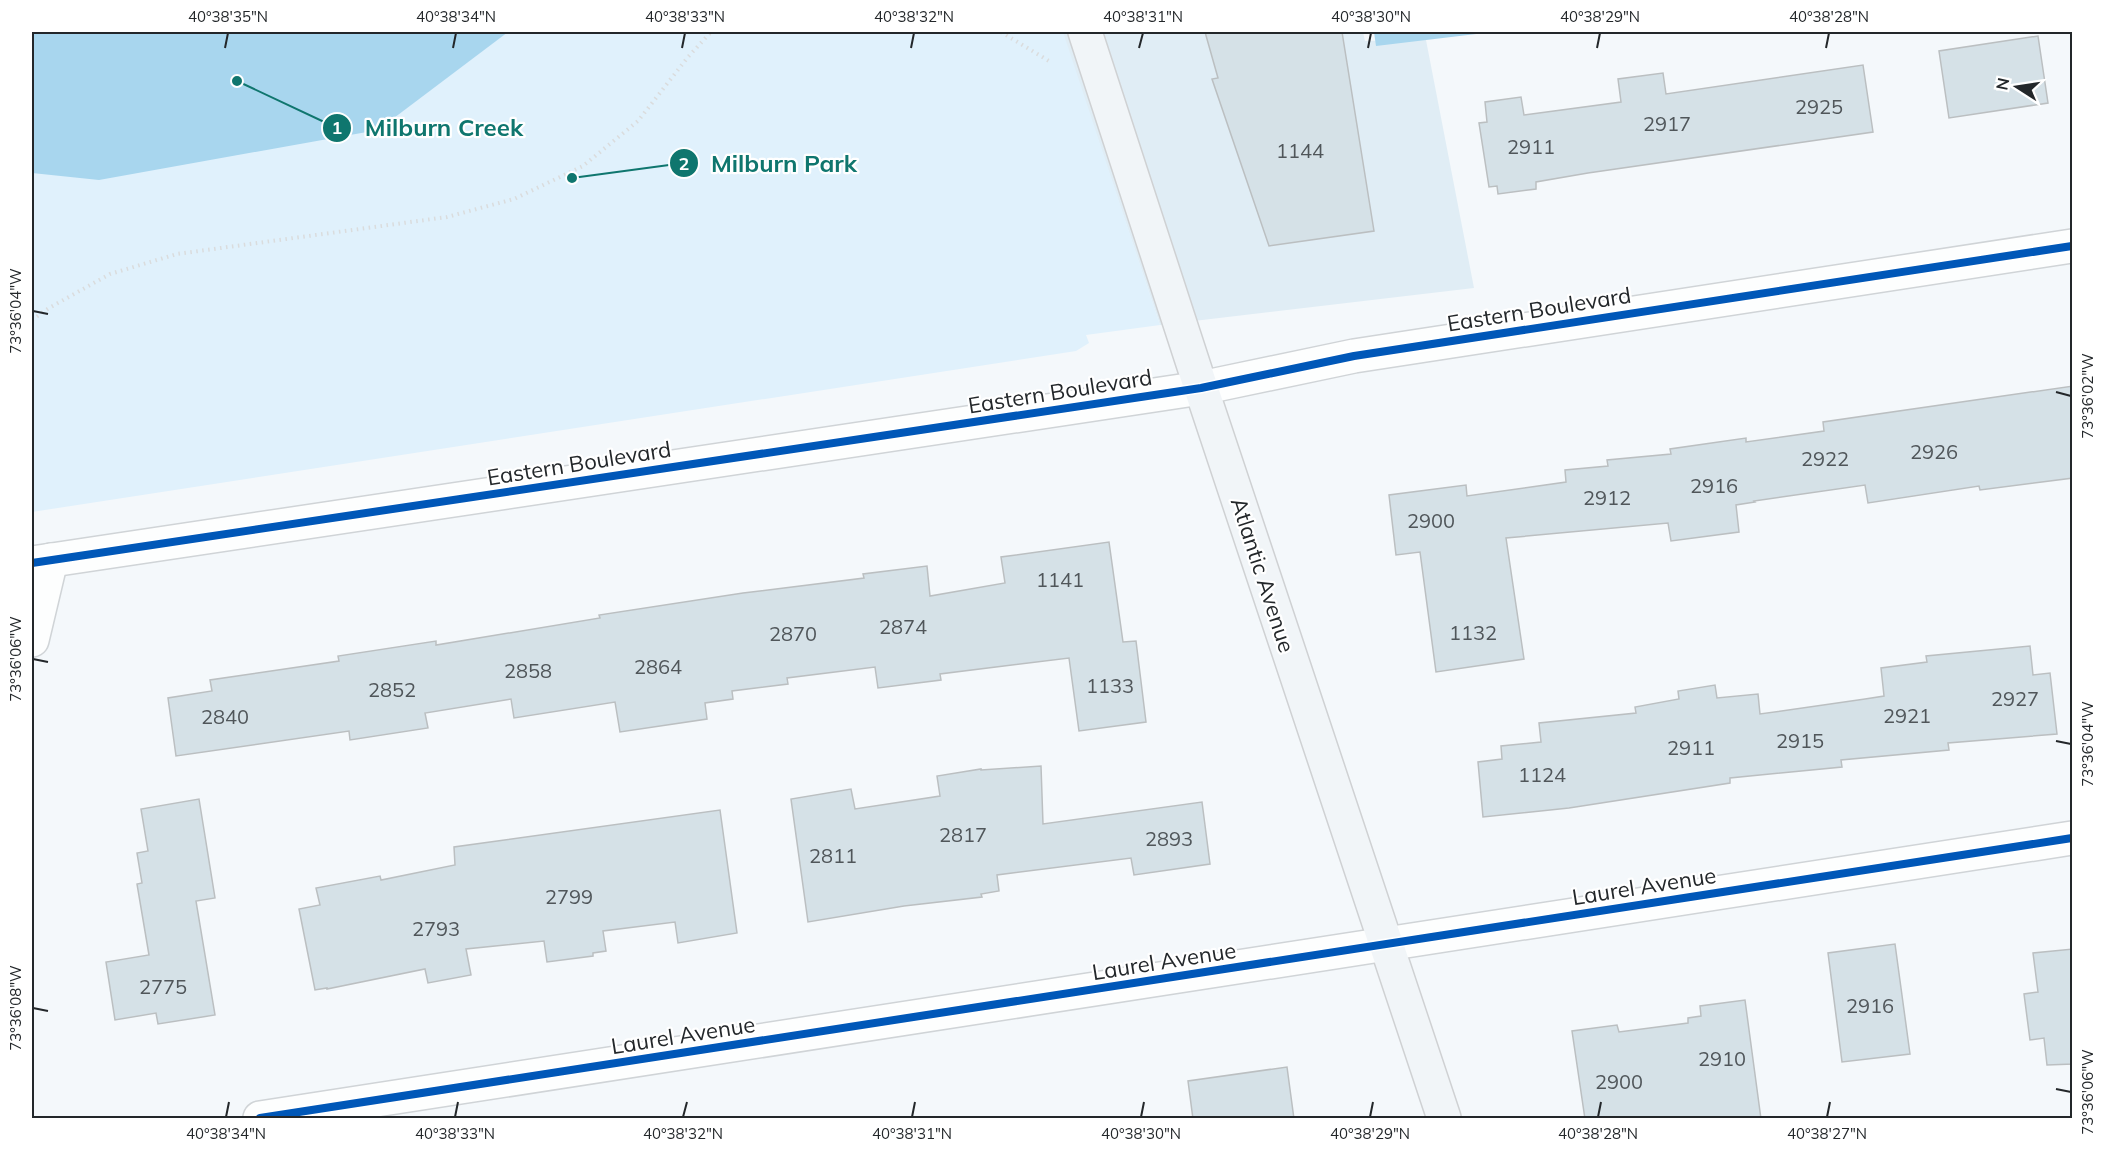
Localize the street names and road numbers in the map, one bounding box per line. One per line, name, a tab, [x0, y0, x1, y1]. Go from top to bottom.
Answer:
street label: Eastern Boulevard	[1445, 281, 1633, 337]
street label: Eastern Boulevard	[966, 363, 1154, 419]
street label: Eastern Boulevard	[485, 435, 673, 491]
street label: Atlantic Avenue	[1225, 494, 1301, 656]
street label: Laurel Avenue	[1570, 861, 1718, 911]
street label: Laurel Avenue	[1090, 936, 1238, 986]
street label: Laurel Avenue	[609, 1010, 757, 1060]

